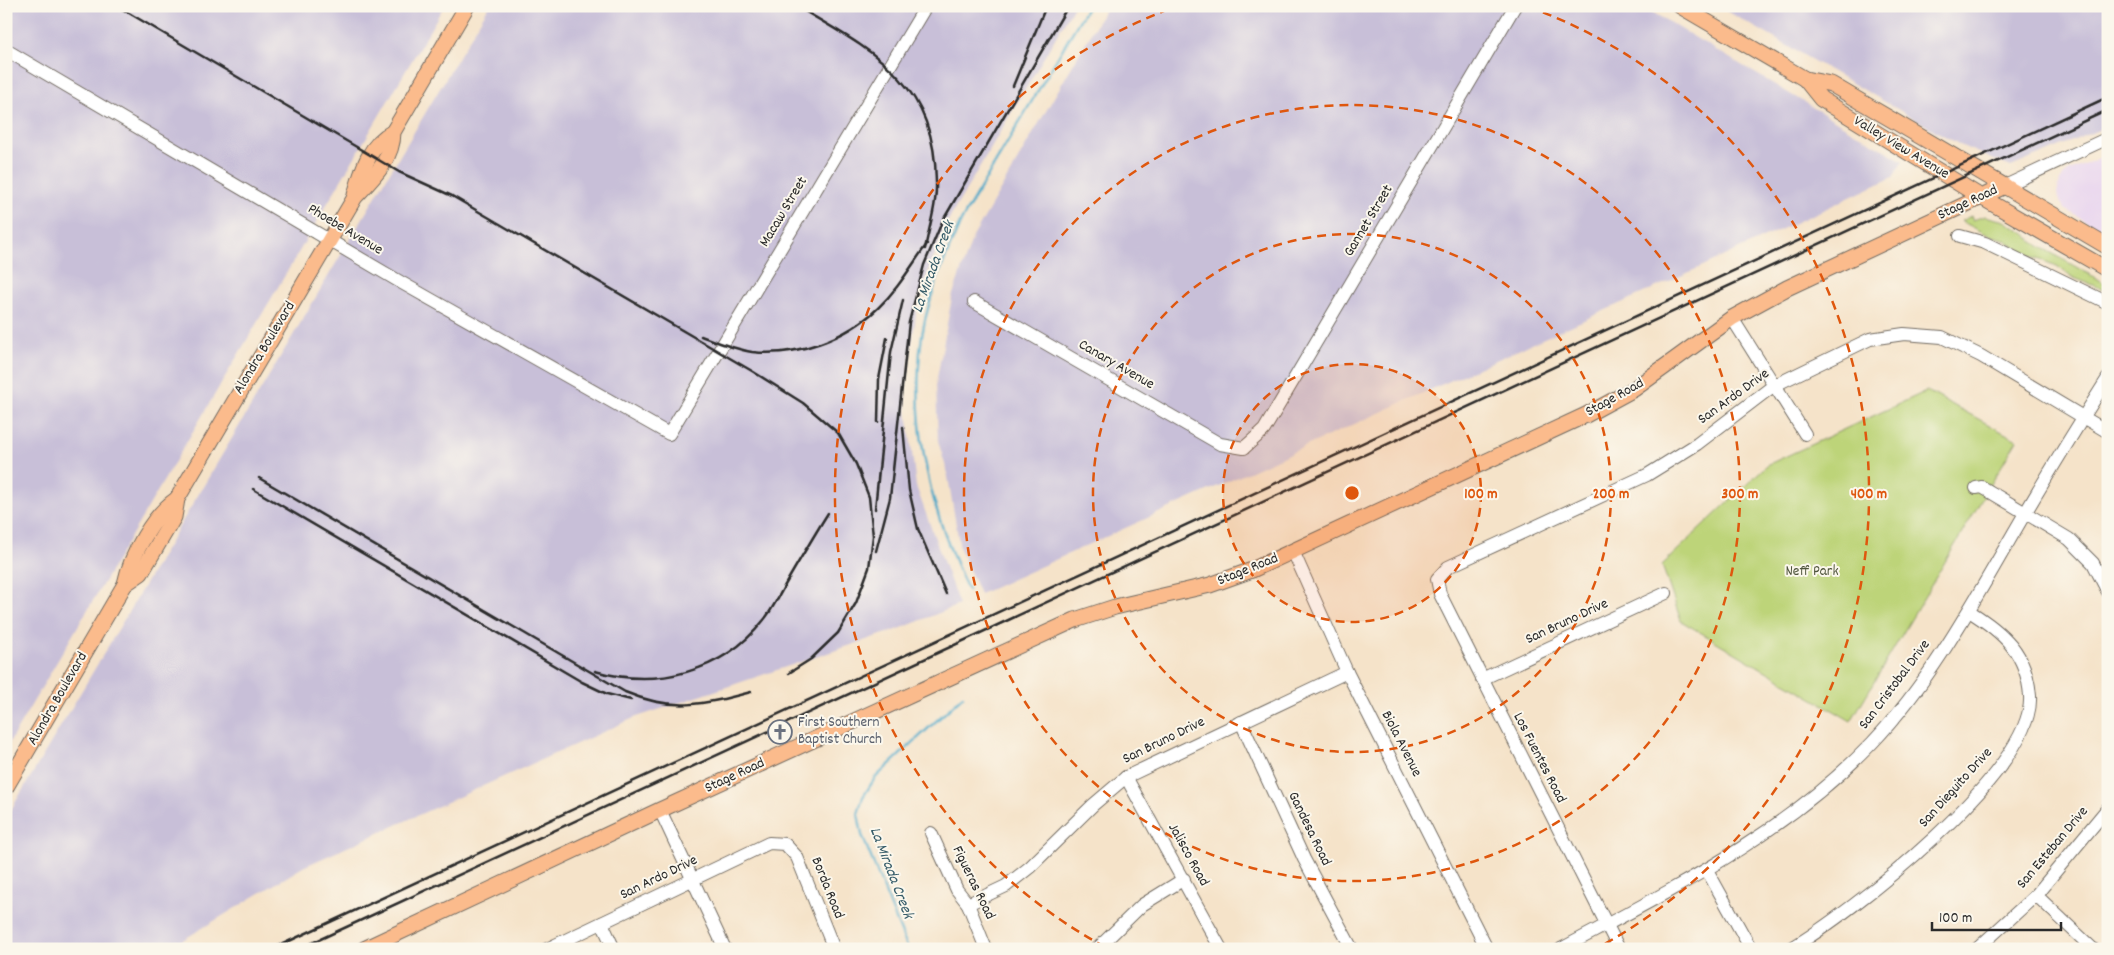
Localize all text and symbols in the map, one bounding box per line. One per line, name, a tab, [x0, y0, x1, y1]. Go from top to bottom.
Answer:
street label: Valley View Avenue	[1849, 111, 1953, 185]
street label: Macaw Street	[754, 172, 814, 251]
street label: Gannet Street	[1339, 180, 1399, 261]
street label: Stage Road	[1934, 180, 2002, 226]
street label: Phoebe Avenue	[303, 199, 387, 261]
water label: La Mirada Creek	[907, 216, 962, 316]
street label: Alondra Boulevard	[229, 297, 301, 399]
street label: Canary Avenue	[1074, 334, 1158, 396]
street label: San Ardo Drive	[1694, 363, 1775, 431]
street label: Stage Road	[1582, 373, 1648, 423]
centre of rings	[1343, 484, 1361, 502]
text: 100 m	[1464, 484, 1498, 506]
text: 200 m	[1593, 484, 1629, 506]
text: 300 m	[1722, 484, 1758, 506]
text: 400 m	[1851, 484, 1887, 506]
street label: Stage Road	[1214, 548, 1282, 592]
park label: Neff Park	[1785, 561, 1839, 583]
street label: San Bruno Drive	[1522, 593, 1612, 651]
street label: San Cristobal Drive	[1854, 635, 1936, 735]
street label: Alondra Boulevard	[22, 648, 94, 750]
street label: Biola Avenue	[1375, 707, 1427, 781]
street label: Los Fuentes Road	[1507, 709, 1571, 807]
street label: San Bruno Drive	[1119, 711, 1209, 770]
place label: First Southern Baptist Church	[798, 712, 882, 751]
church icon: First Southern Baptist Church	[767, 719, 793, 745]
street label: San Dieguito Drive	[1914, 743, 1998, 833]
street label: Stage Road	[701, 753, 769, 799]
street label: Gandesa Road	[1282, 788, 1336, 870]
street label: San Esteban Drive	[2012, 802, 2094, 894]
street label: Jalisco Road	[1162, 819, 1214, 891]
water label: La Mirada Creek	[863, 824, 920, 924]
street label: Figueras Road	[946, 842, 1000, 924]
street label: San Ardo Drive	[617, 850, 702, 906]
street label: Borda Road	[805, 854, 849, 922]
scale bar	[1932, 900, 2060, 932]
text: 100 m	[1939, 908, 1972, 930]

